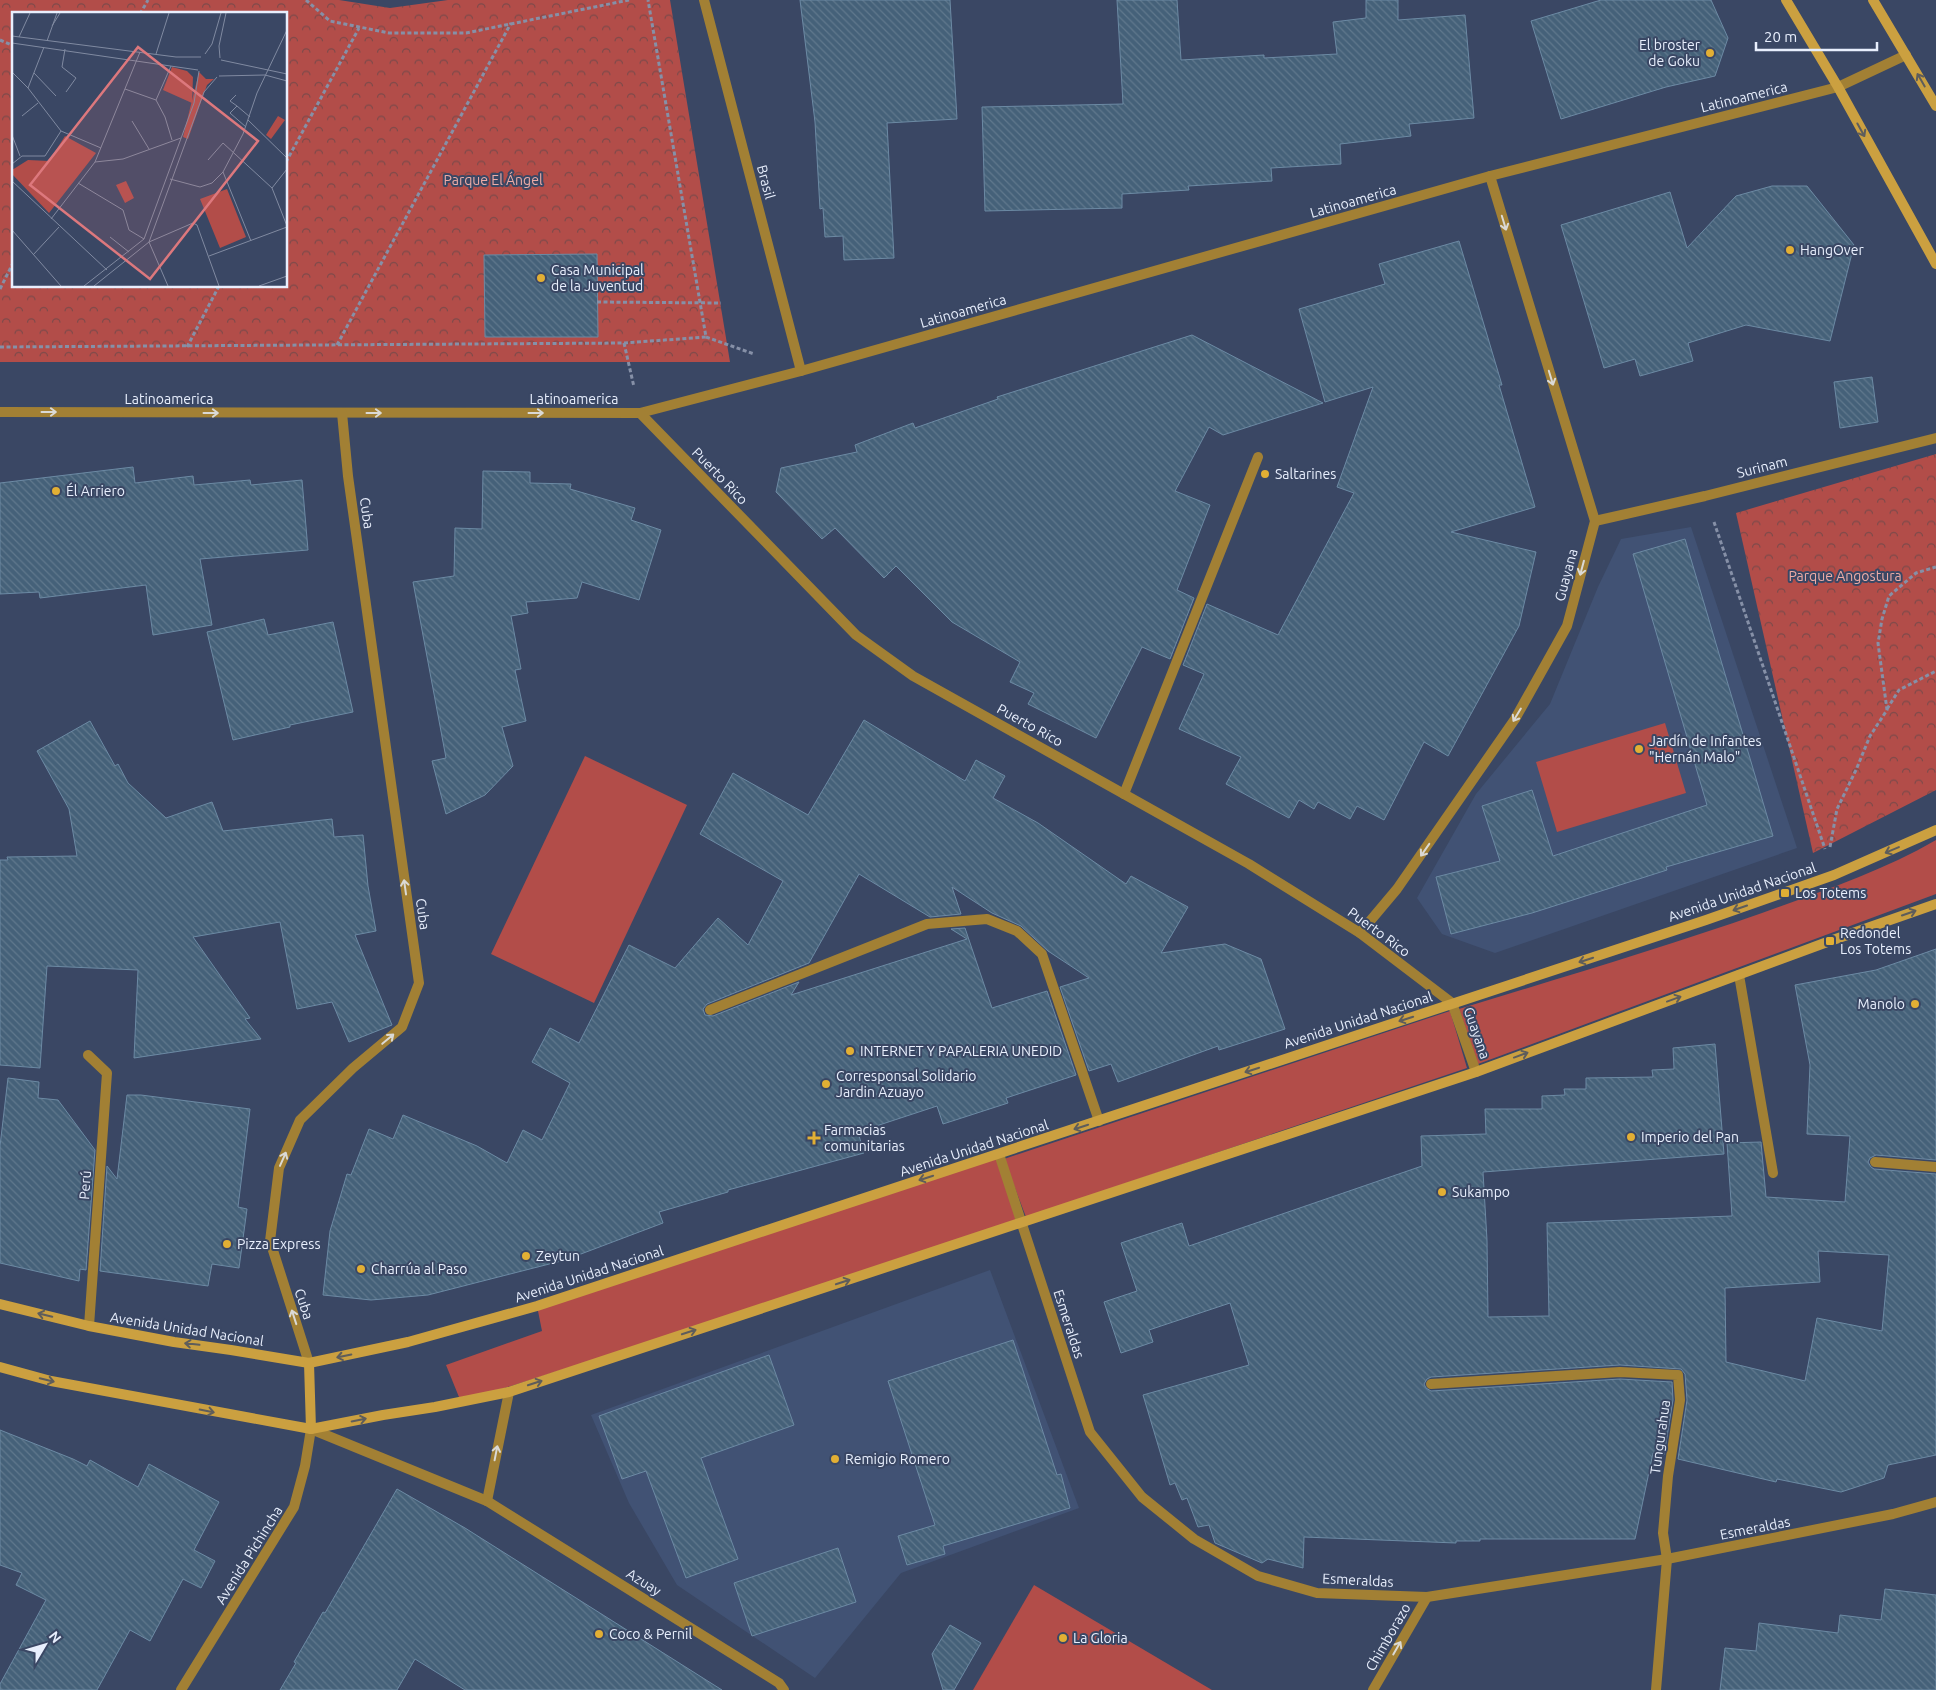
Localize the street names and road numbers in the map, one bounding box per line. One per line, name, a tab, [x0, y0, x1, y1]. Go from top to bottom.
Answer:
street label: Latinoamerica	[1699, 78, 1789, 116]
street label: Brasil	[754, 163, 778, 201]
street label: Latinoamerica	[1308, 181, 1398, 221]
street label: Latinoamerica	[918, 291, 1008, 331]
street label: Latinoamerica	[125, 391, 213, 407]
street label: Latinoamerica	[530, 391, 618, 407]
street label: Puerto Rico	[689, 444, 751, 508]
street label: Surinam	[1735, 453, 1789, 481]
street label: Cuba	[357, 496, 377, 530]
street label: Guayana	[1551, 547, 1581, 603]
street label: Puerto Rico	[994, 700, 1066, 750]
street label: Avenida Unidad Nacional	[1666, 859, 1818, 925]
street label: Cuba	[413, 897, 433, 931]
street label: Puerto Rico	[1345, 904, 1413, 960]
street label: Avenida Unidad Nacional	[1282, 988, 1435, 1052]
street label: Guayana	[1461, 1005, 1493, 1061]
street label: Avenida Unidad Nacional	[898, 1116, 1051, 1180]
street label: Perú	[76, 1170, 94, 1200]
street label: Avenida Unidad Nacional	[513, 1242, 666, 1306]
street label: Cuba	[291, 1286, 317, 1322]
street label: Esmeraldas	[1050, 1288, 1088, 1360]
street label: Avenida Unidad Nacional	[109, 1309, 265, 1349]
street label: Tungurahua	[1647, 1399, 1673, 1475]
street label: Avenida Pichincha	[212, 1503, 286, 1607]
street label: Esmeraldas	[1718, 1513, 1792, 1543]
street label: Azuay	[624, 1565, 664, 1599]
street label: Esmeraldas	[1322, 1570, 1394, 1590]
street label: Chimborazo	[1362, 1600, 1414, 1674]

